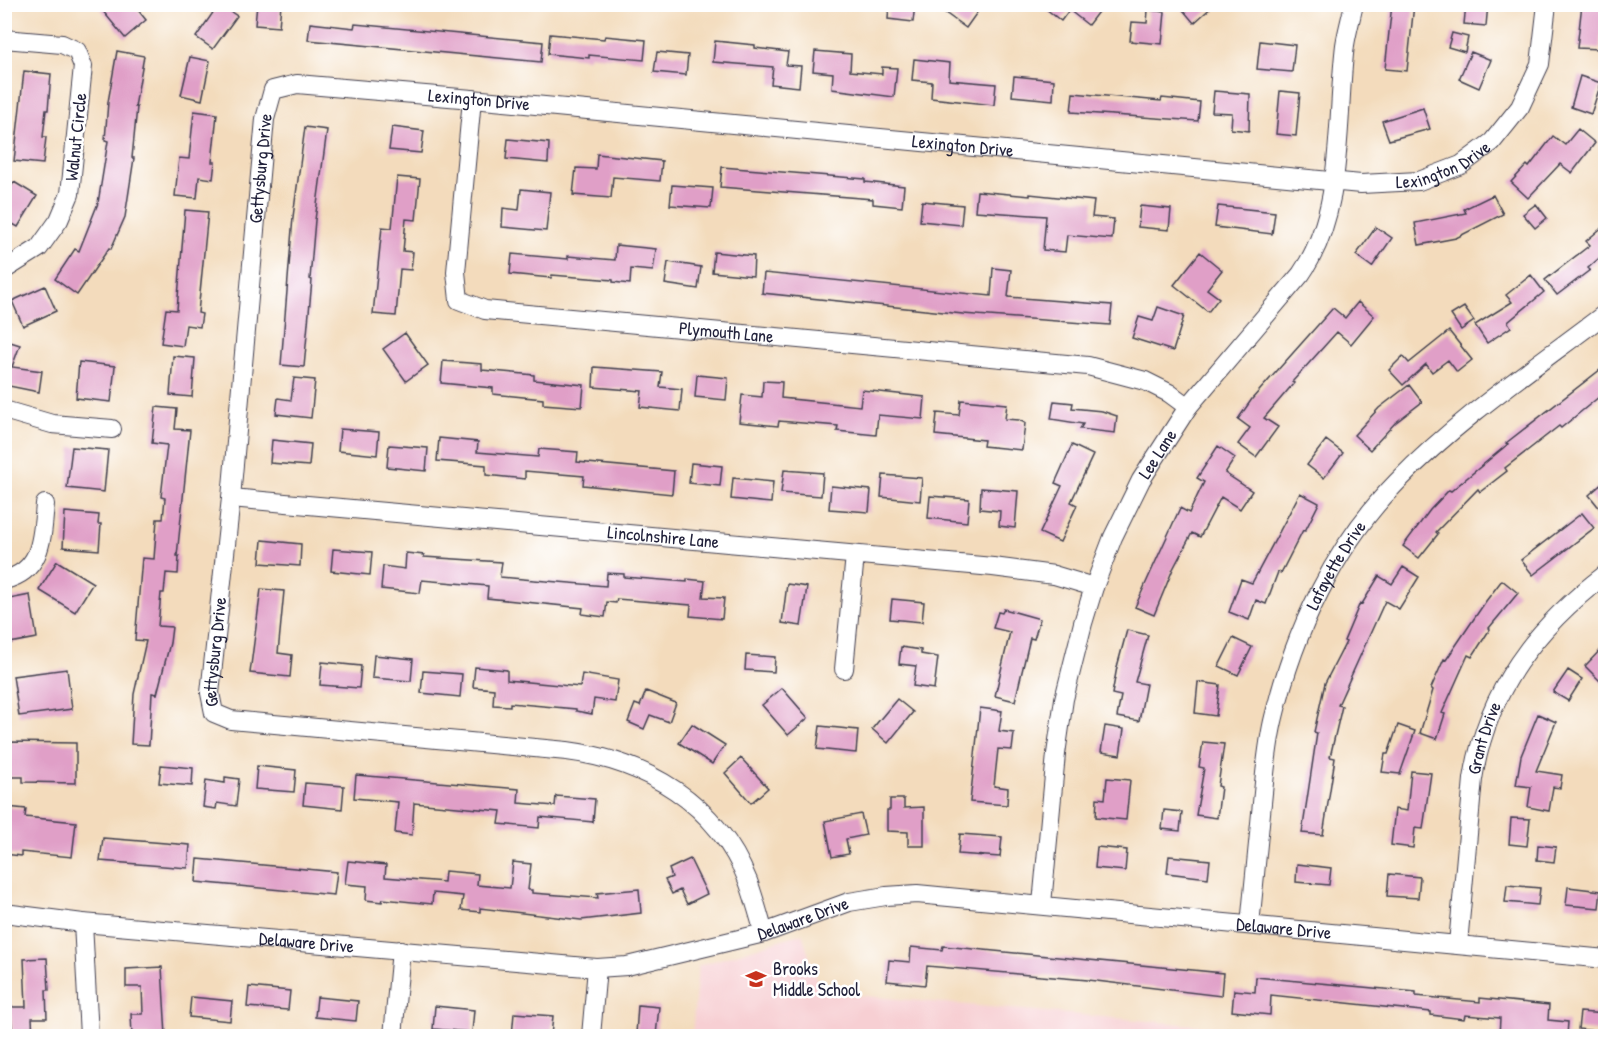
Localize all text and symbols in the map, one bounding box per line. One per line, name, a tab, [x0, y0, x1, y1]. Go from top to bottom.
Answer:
street label: Lexington Drive	[427, 82, 531, 116]
street label: Walnut Circle	[58, 92, 93, 182]
street label: Gettysburg Drive	[243, 110, 278, 224]
street label: Lexington Drive	[911, 128, 1015, 163]
street label: Lexington Drive	[1395, 134, 1495, 194]
street label: Plymouth Lane	[678, 315, 775, 349]
street label: Lee Lane	[1132, 424, 1182, 483]
street label: Lafayette Drive	[1299, 515, 1372, 614]
street label: Lincolnshire Lane	[606, 519, 720, 554]
street label: Gettysburg Drive	[197, 596, 232, 709]
street label: Grant Drive	[1461, 697, 1507, 776]
street label: Delaware Drive	[755, 890, 852, 946]
street label: Delaware Drive	[1235, 911, 1332, 945]
street label: Delaware Drive	[258, 925, 355, 959]
place label: Brooks Middle School	[773, 956, 860, 1002]
school or university icon: Brooks Middle School	[744, 967, 768, 991]

